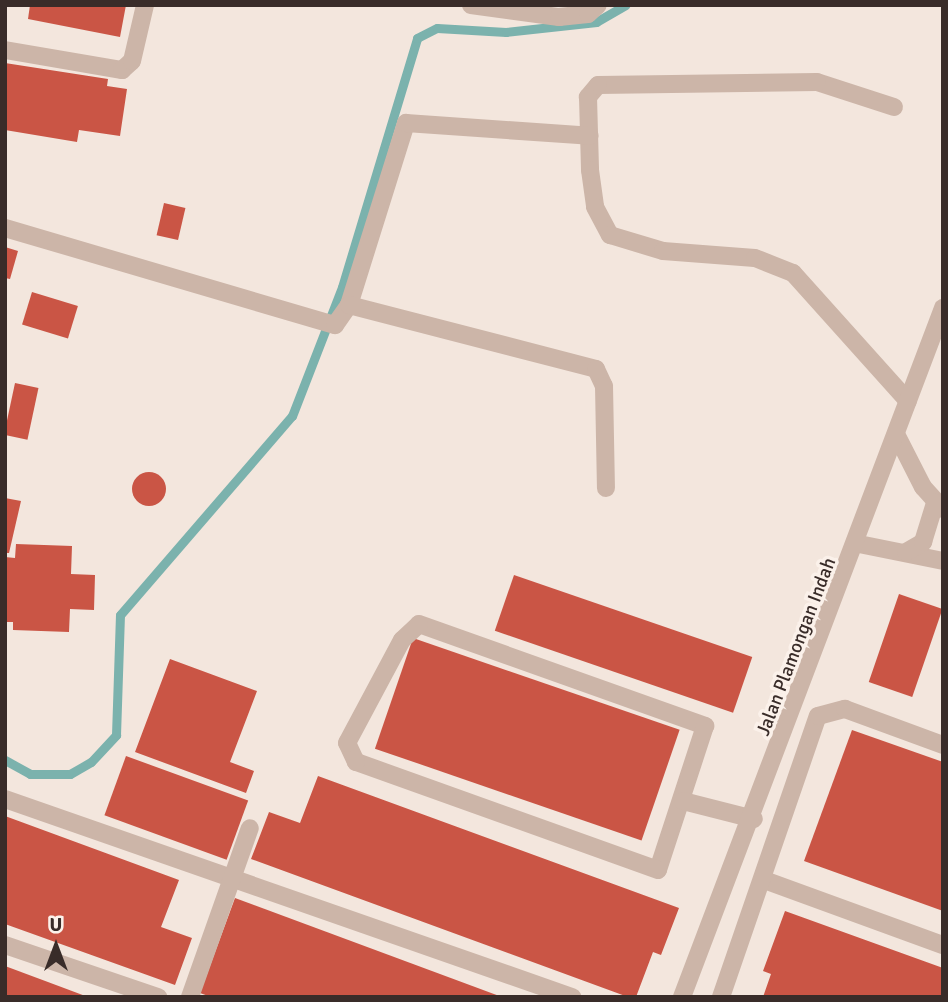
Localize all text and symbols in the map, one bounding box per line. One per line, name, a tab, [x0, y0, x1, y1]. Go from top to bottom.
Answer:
street label: Jalan Plamongan Indah	[752, 555, 842, 739]
north arrow	[21, 911, 91, 981]
text: U	[50, 913, 62, 937]

